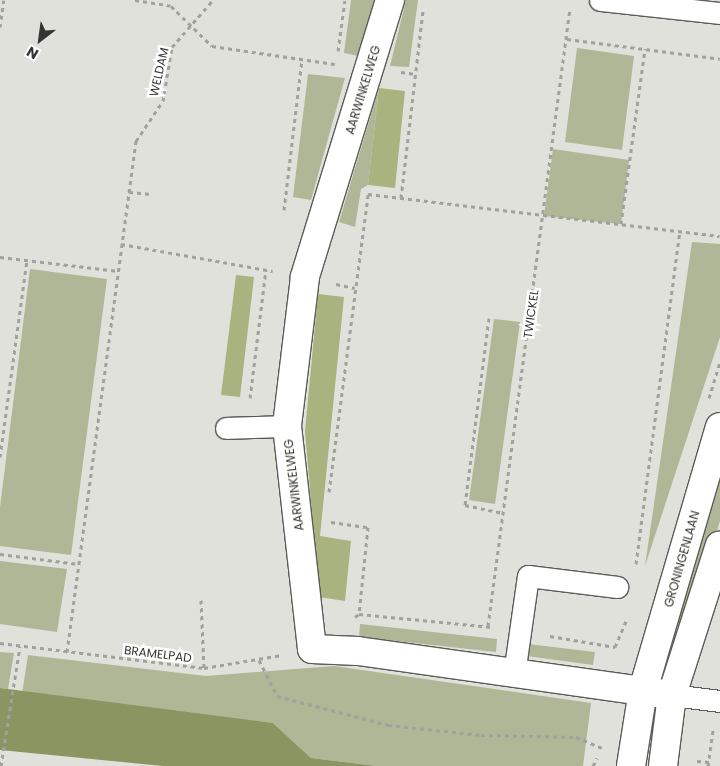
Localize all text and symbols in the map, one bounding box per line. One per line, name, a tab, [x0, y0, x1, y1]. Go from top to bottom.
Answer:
north arrow	[15, 15, 65, 65]
text: N	[23, 42, 42, 64]
street label: AARWINKELWEG	[343, 44, 383, 136]
street label: WELDAM	[146, 46, 172, 98]
street label: TWICKEL	[520, 289, 542, 339]
street label: AARWINKELWEG	[281, 438, 307, 532]
street label: GRONINGENLAAN	[661, 509, 703, 609]
street label: BRAMELPAD	[123, 643, 193, 665]

